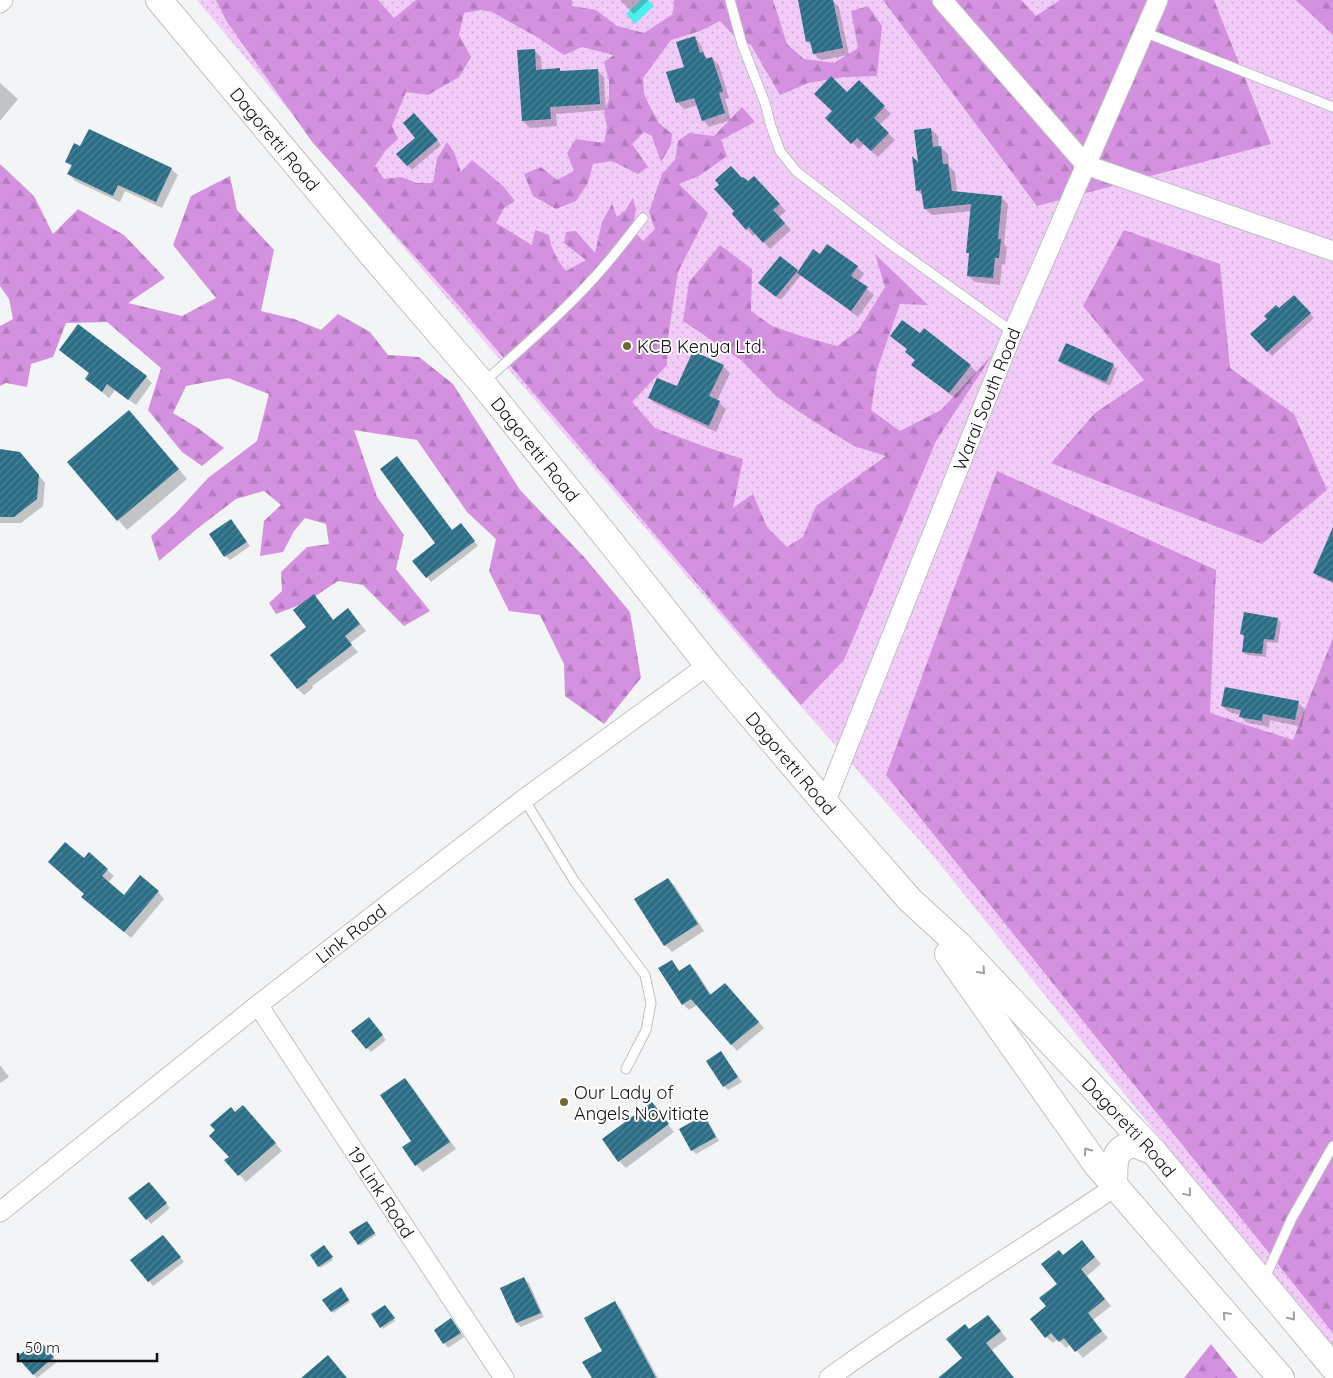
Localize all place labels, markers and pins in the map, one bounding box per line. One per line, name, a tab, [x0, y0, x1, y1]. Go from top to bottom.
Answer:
place label: KCB Kenya Ltd.	[637, 335, 765, 358]
marker: KCB Kenya Ltd.	[621, 340, 633, 352]
place label: Our Lady of Angels Novitiate	[574, 1081, 709, 1125]
marker: Our Lady of Angels Novitiate	[558, 1096, 570, 1108]

